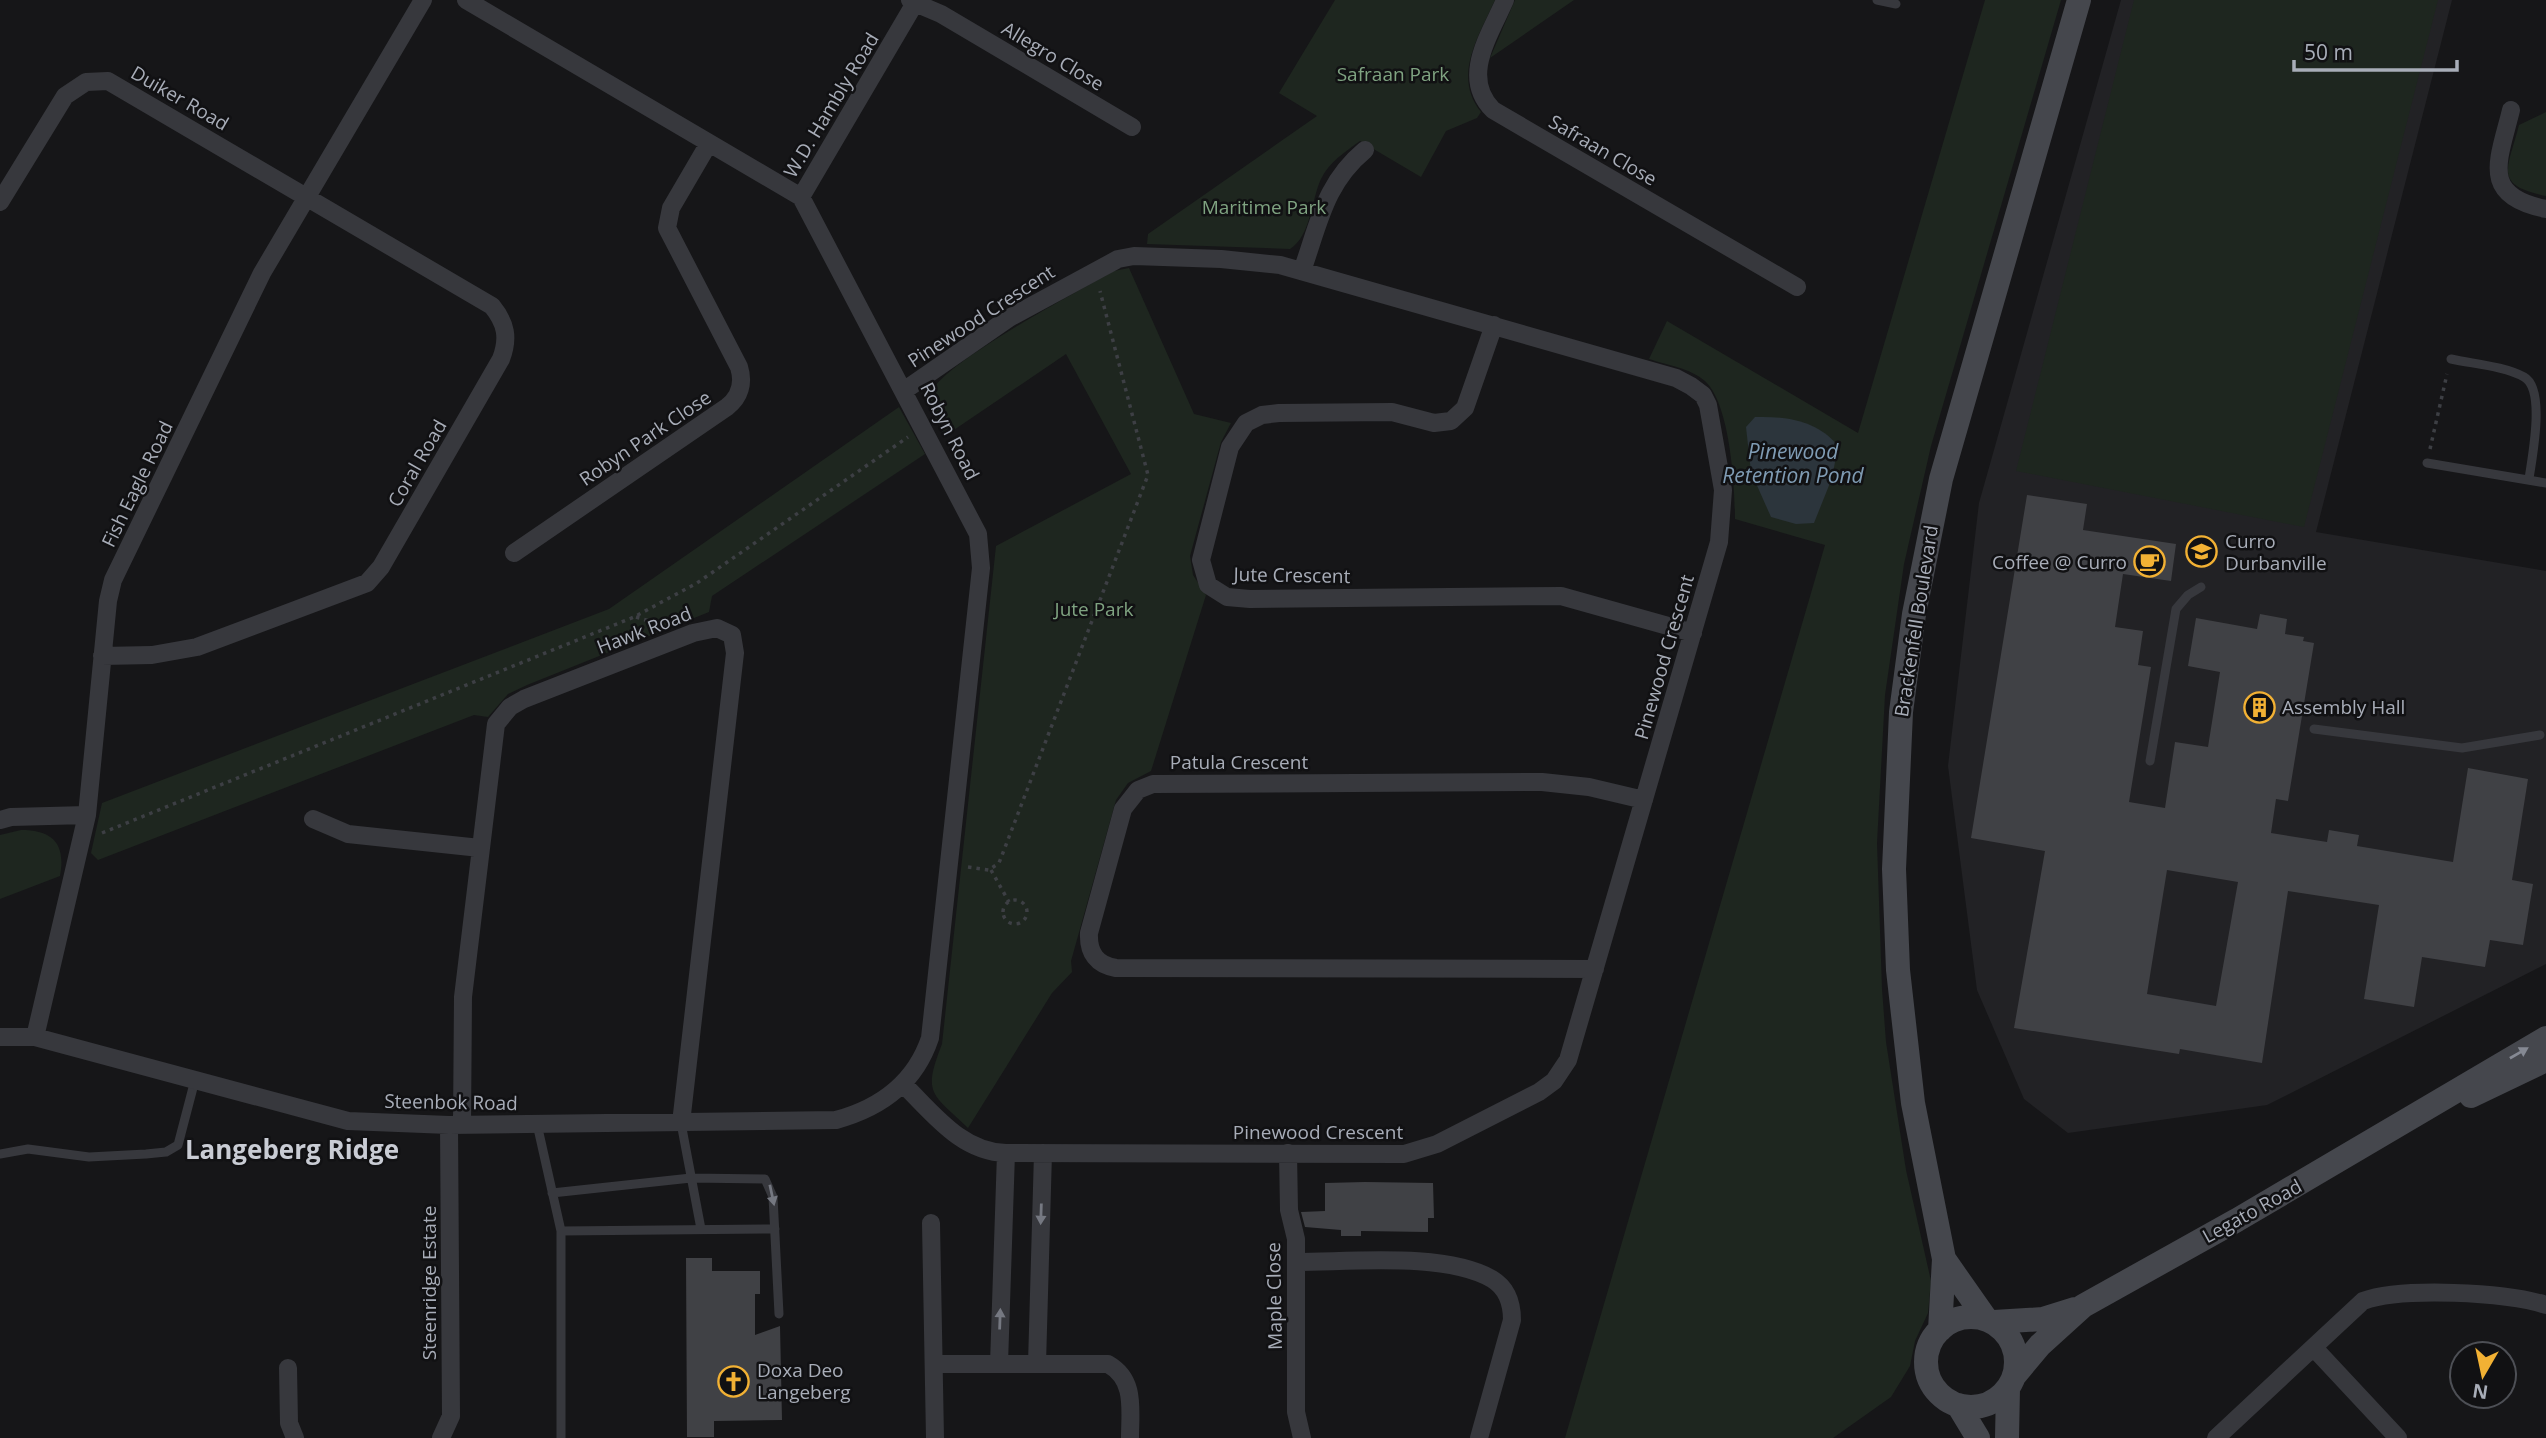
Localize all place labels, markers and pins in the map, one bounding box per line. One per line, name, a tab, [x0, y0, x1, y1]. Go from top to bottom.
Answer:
place label: Curro Durbanville	[2225, 528, 2327, 576]
school or university icon: Curro Durbanville	[2185, 535, 2219, 569]
cafe icon: Coffee @ Curro	[2133, 545, 2167, 579]
place label: Coffee @ Curro	[1992, 549, 2127, 575]
building icon: Assembly Hall	[2242, 690, 2276, 724]
place label: Assembly Hall	[2282, 694, 2405, 720]
place label: Doxa Deo Langeberg	[757, 1357, 851, 1405]
church icon: Doxa Deo Langeberg	[717, 1364, 751, 1398]

